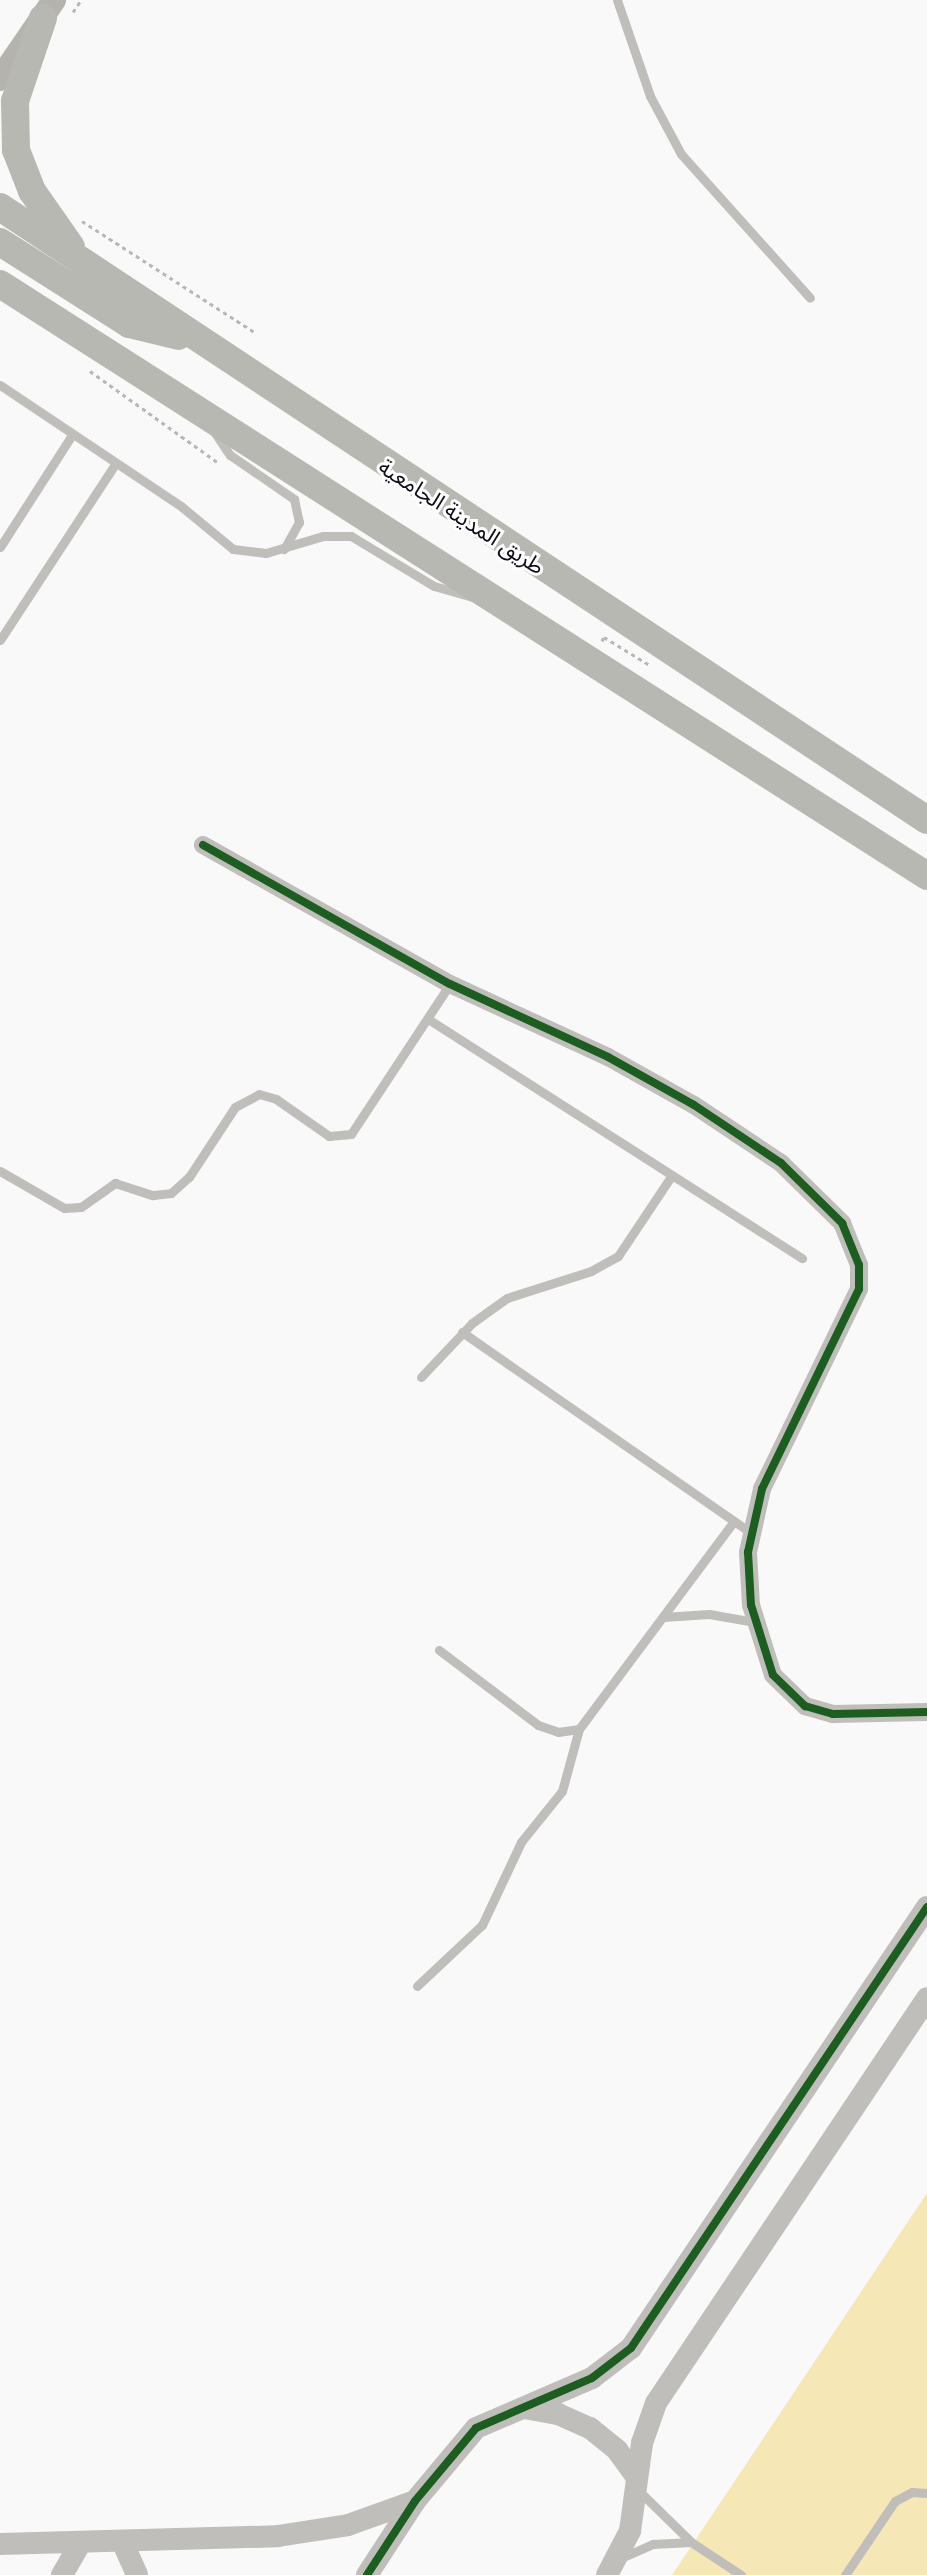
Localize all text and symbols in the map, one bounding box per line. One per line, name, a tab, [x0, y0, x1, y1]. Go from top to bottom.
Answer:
street label: طريق المدينة الجامعية	[374, 453, 550, 579]

